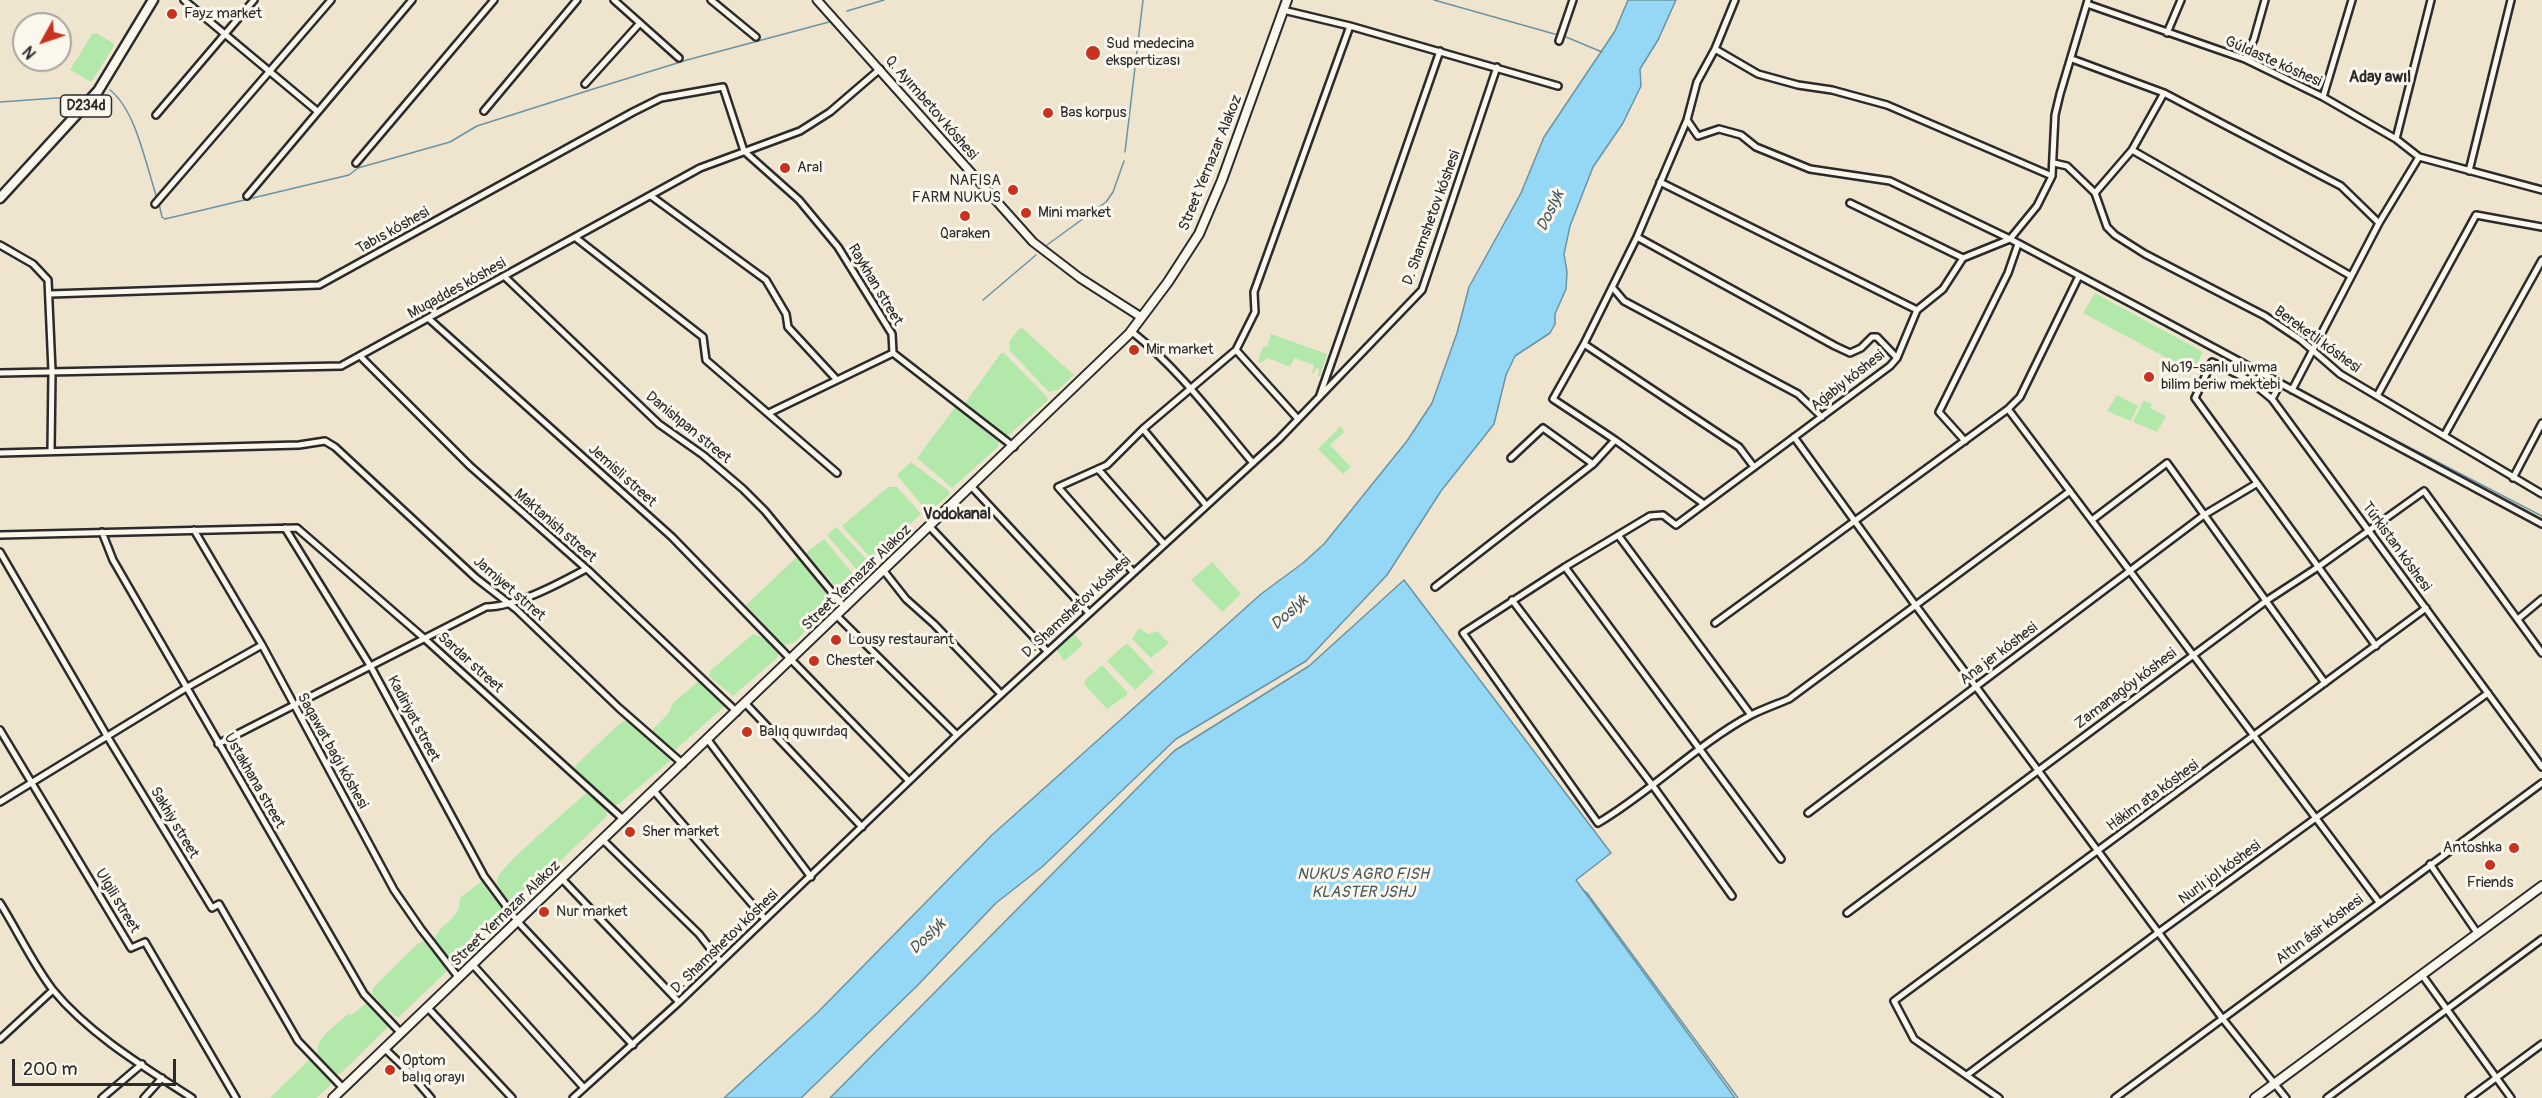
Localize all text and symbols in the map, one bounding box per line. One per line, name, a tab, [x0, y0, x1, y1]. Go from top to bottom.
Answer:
place label: Fayz market	[184, 5, 262, 23]
marker: Fayz market	[165, 7, 179, 21]
north arrow	[12, 12, 72, 72]
street label: Gúldaste kóshesi	[2222, 33, 2324, 91]
place label: Sud medecina ekspertizası	[1106, 35, 1194, 70]
text: N	[19, 42, 41, 63]
marker: Sud medecina ekspertizası	[1084, 44, 1102, 62]
street label: Q. Ayımbetov kóshesi	[881, 52, 981, 164]
district label: Aday awıl	[2349, 68, 2411, 88]
street label: Street Yernazar Alakoz	[1175, 92, 1247, 234]
road number: D234d	[60, 95, 112, 117]
place label: Bas korpus	[1060, 104, 1126, 122]
marker: Bas korpus	[1041, 106, 1055, 120]
street label: D. Shamshetov kóshesi	[1399, 148, 1465, 288]
place label: Aral	[797, 159, 823, 177]
marker: Aral	[778, 161, 792, 175]
place label: NAFISA FARM NUKUS	[912, 172, 1001, 207]
marker: NAFISA FARM NUKUS	[1006, 183, 1020, 197]
water label: Doslyk	[1533, 187, 1569, 235]
street label: Tabıs kóshesi	[353, 204, 433, 258]
place label: Mini market	[1038, 204, 1111, 222]
marker: Mini market	[1019, 206, 1033, 220]
marker: Qaraken	[958, 209, 972, 223]
place label: Qaraken	[940, 225, 990, 243]
street label: Raykhan street	[844, 241, 906, 329]
street label: Muqaddes kóshesi	[405, 255, 509, 323]
street label: Bereketli kóshesi	[2270, 303, 2364, 377]
place label: Mir market	[1146, 341, 1213, 359]
marker: Mir market	[1127, 343, 1141, 357]
street label: Aǵabiy kóshesi	[1807, 347, 1889, 415]
place label: №19-sanlı ulıwma bilim beriw mektebi	[2161, 359, 2280, 394]
marker: №19-sanlı ulıwma bilim beriw mektebi	[2142, 370, 2156, 384]
street label: Danishpan street	[642, 388, 734, 468]
street label: Jemisli street	[584, 441, 660, 511]
street label: Maktanish street	[510, 485, 600, 567]
street label: Túrkistan kóshesi	[2357, 499, 2435, 595]
district label: Vodokanal	[923, 505, 991, 525]
street label: Street Yernazar Alakoz	[799, 521, 915, 635]
street label: D. Shamshetov kóshesi	[1019, 552, 1135, 662]
street label: Jamiyet strret	[469, 553, 549, 625]
water label: Doslyk	[1267, 592, 1313, 634]
street label: Ana jer kóshesi	[1956, 619, 2042, 689]
street label: Sardar street	[433, 629, 507, 697]
place label: Lousy restaurant	[848, 631, 954, 649]
marker: Lousy restaurant	[829, 633, 843, 647]
street label: Zamanagóy kóshesi	[2072, 645, 2180, 733]
place label: Chester	[826, 652, 875, 670]
marker: Chester	[807, 654, 821, 668]
street label: Kadiriyat street	[383, 673, 443, 765]
street label: Saqawat baǵı kóshesi	[293, 690, 371, 812]
place label: Balıq quwırdaq	[759, 723, 847, 741]
marker: Balıq quwırdaq	[740, 725, 754, 739]
street label: Ustakhana street	[219, 730, 289, 832]
street label: Hákim ata kóshesi	[2103, 757, 2203, 835]
street label: Sakhiy street	[146, 784, 202, 862]
place label: Sher market	[642, 823, 719, 841]
marker: Sher market	[623, 825, 637, 839]
street label: Nurlı jol kóshesi	[2175, 837, 2265, 909]
place label: Antoshka	[2443, 839, 2502, 857]
marker: Antoshka	[2507, 841, 2521, 855]
street label: Street Yernazar Alakoz	[448, 857, 564, 971]
marker: Friends	[2483, 858, 2497, 872]
water label: NUKUS AGRO FISH KLASTER JSHJ	[1297, 865, 1429, 903]
street label: Ulgili street	[91, 866, 143, 936]
place label: Friends	[2467, 874, 2513, 892]
street label: D. Shamshetov kóshesi	[668, 886, 782, 998]
street label: Altın ásir kóshesi	[2273, 891, 2367, 969]
place label: Nur market	[556, 903, 628, 921]
marker: Nur market	[537, 905, 551, 919]
water label: Doslyk	[906, 915, 950, 959]
scale bar	[15, 1047, 178, 1085]
place label: Optom balıq orayı	[402, 1052, 465, 1087]
text: 200 m	[23, 1058, 78, 1081]
marker: Optom balıq orayı	[383, 1063, 397, 1077]

